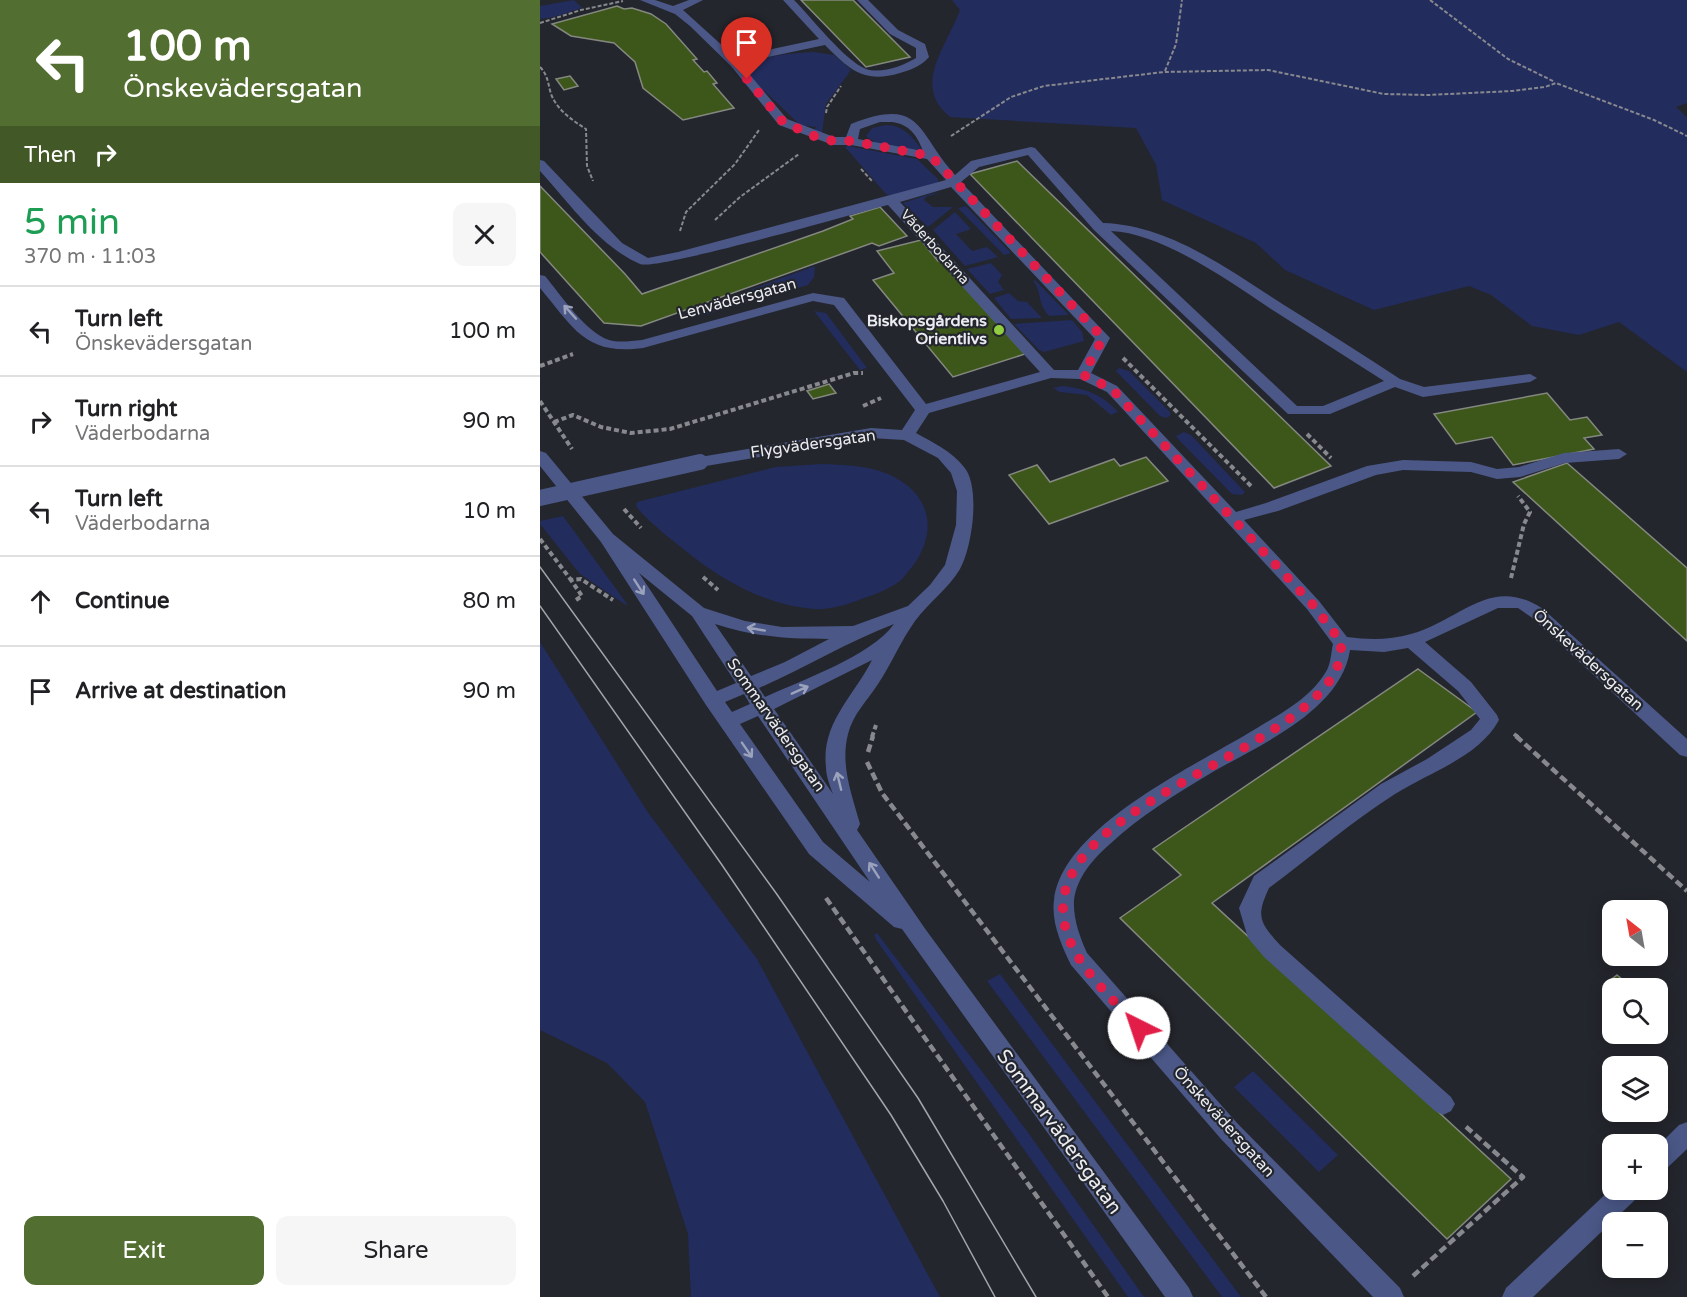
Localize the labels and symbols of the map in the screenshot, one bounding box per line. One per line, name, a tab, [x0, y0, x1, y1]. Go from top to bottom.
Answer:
pin	[721, 17, 772, 79]
street label: Väderbodarna	[897, 206, 973, 288]
street label: Lenvädersgatan	[676, 274, 798, 324]
one-way arrow	[563, 305, 577, 320]
place label: Biskopsgårdens Orientlivs	[867, 311, 987, 349]
marker: Biskopsgårdens Orientlivs	[992, 323, 1006, 337]
street label: Flygvädersgatan	[749, 425, 877, 463]
one-way arrow	[632, 579, 645, 596]
street label: Önskevädersgatan	[1529, 605, 1647, 715]
one-way arrow	[747, 623, 767, 634]
street label: Sommarvädersgatan	[722, 654, 830, 796]
one-way arrow	[791, 683, 809, 695]
one-way arrow	[741, 741, 753, 757]
one-way arrow	[832, 772, 844, 791]
one-way arrow	[868, 862, 880, 879]
north arrow	[1602, 900, 1668, 966]
position arrow	[1107, 996, 1171, 1060]
street label: Sommarvädersgatan	[991, 1045, 1127, 1219]
street label: Önskevädersgatan	[1169, 1063, 1279, 1181]

